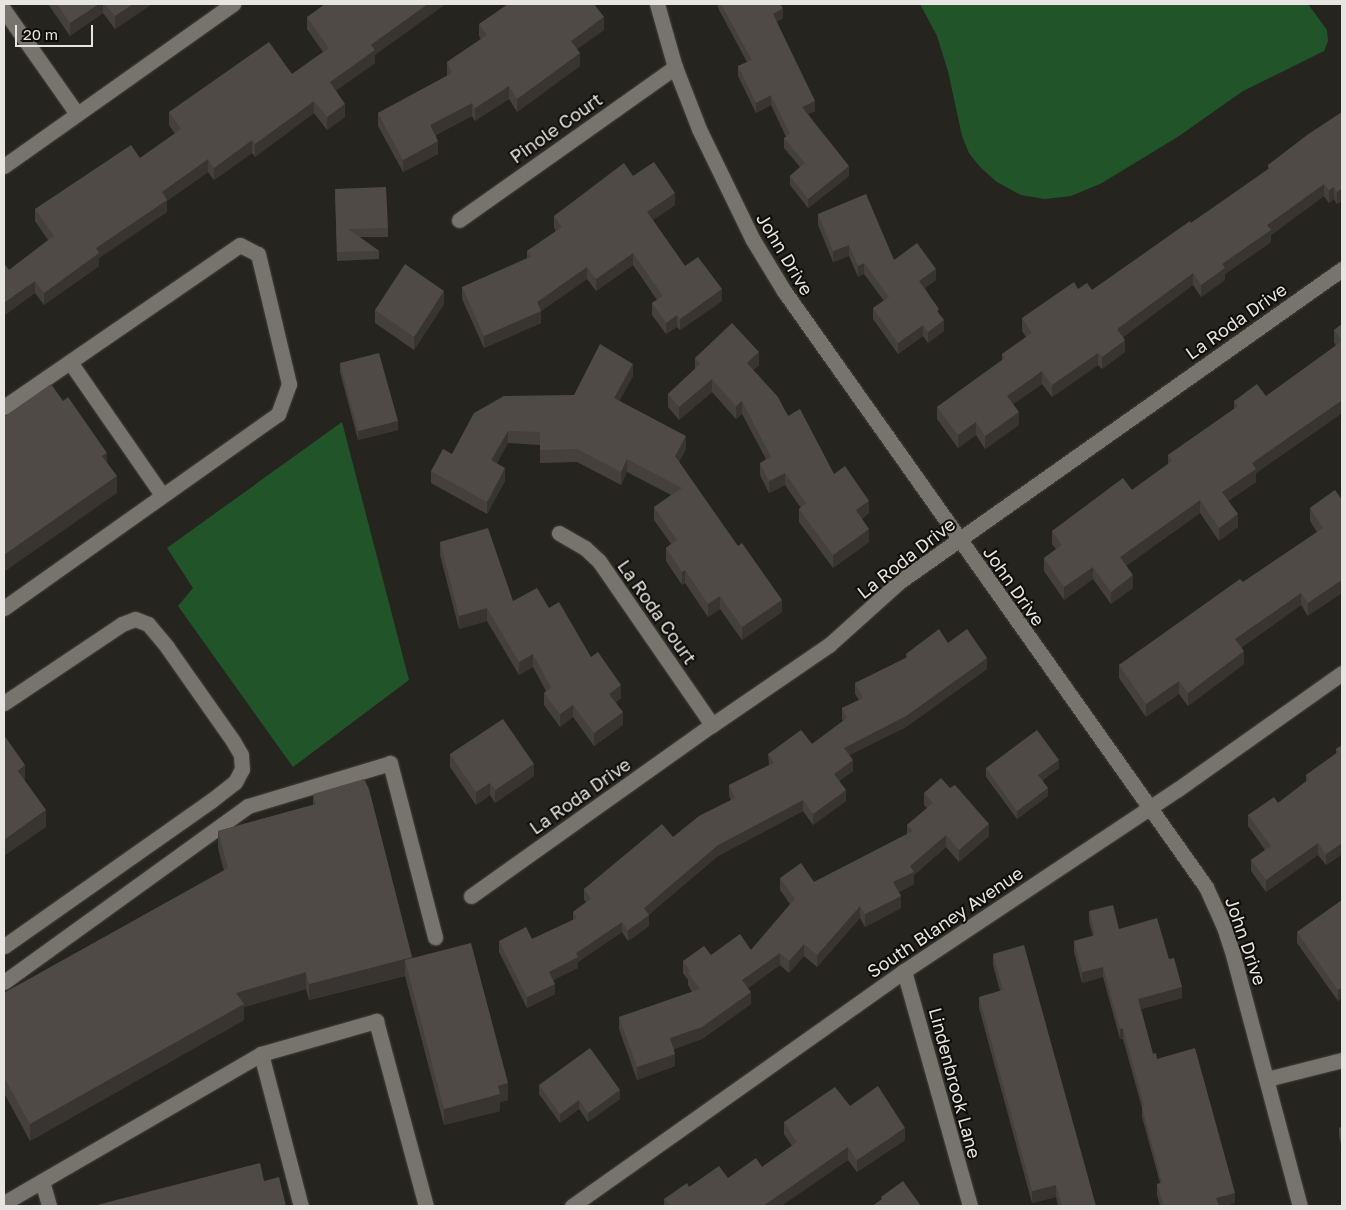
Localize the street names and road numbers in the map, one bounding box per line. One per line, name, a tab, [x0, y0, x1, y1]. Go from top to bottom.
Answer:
street label: Pinole Court	[506, 88, 606, 168]
street label: John Drive	[752, 209, 818, 299]
street label: La Roda Drive	[1181, 278, 1291, 364]
street label: La Roda Drive	[853, 513, 959, 603]
street label: John Drive	[979, 542, 1049, 630]
street label: La Roda Court	[613, 556, 701, 668]
street label: La Roda Drive	[525, 753, 635, 839]
street label: South Blaney Avenue	[863, 862, 1027, 982]
street label: John Drive	[1221, 894, 1271, 988]
street label: Lindenbrook Lane	[925, 1005, 985, 1161]

